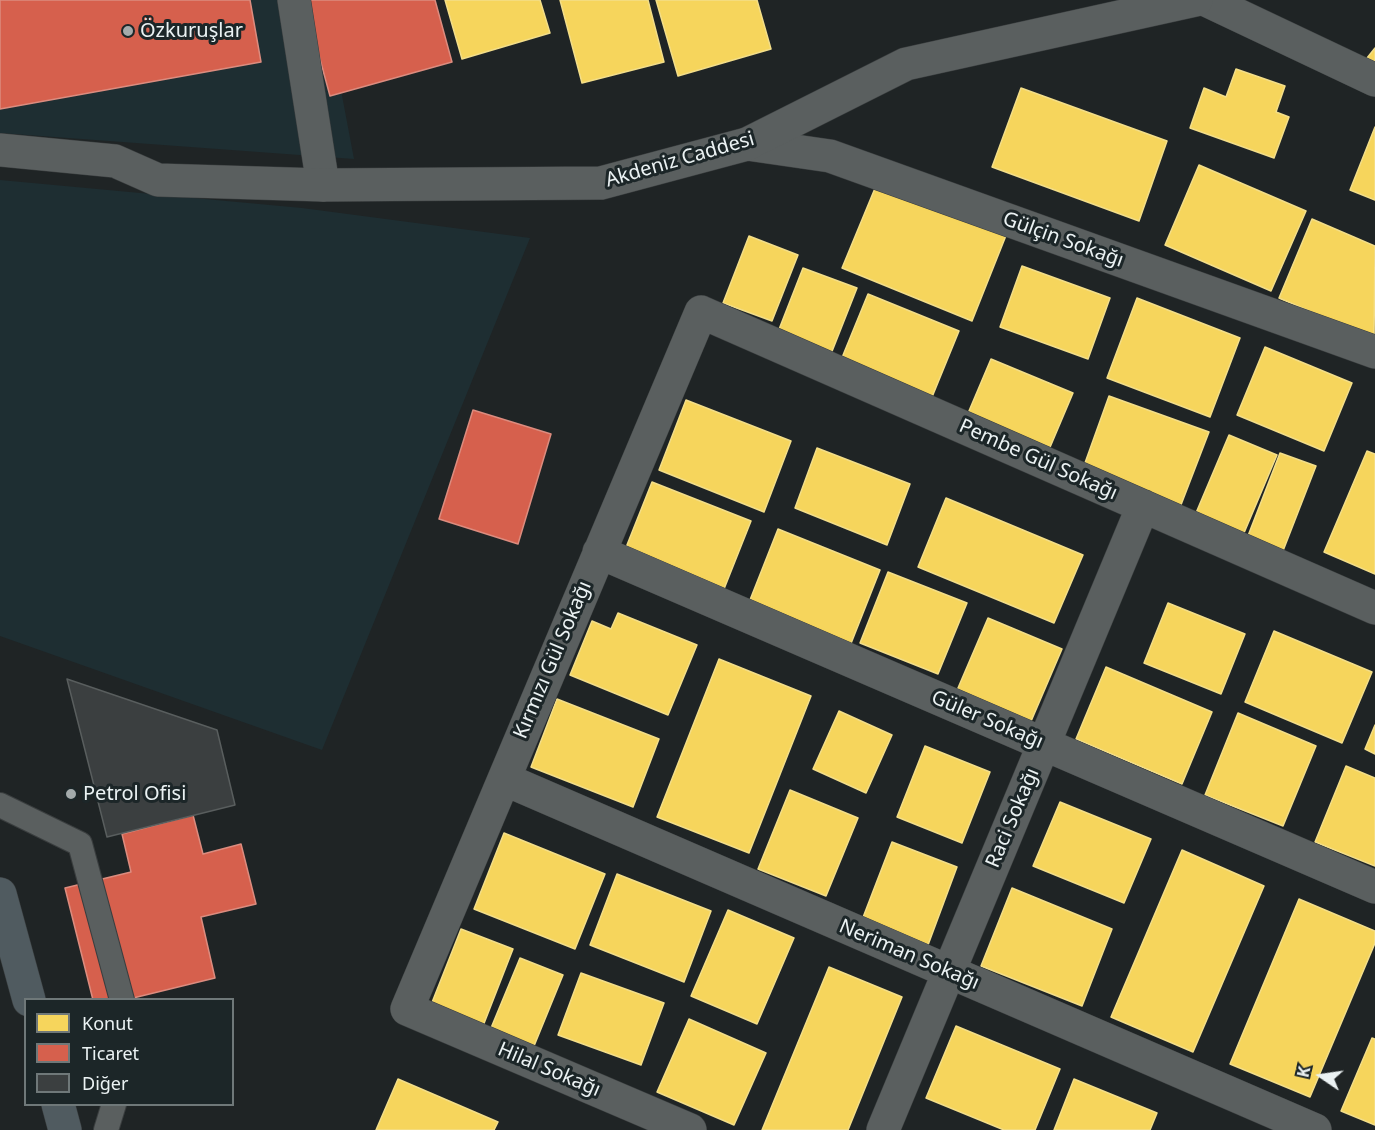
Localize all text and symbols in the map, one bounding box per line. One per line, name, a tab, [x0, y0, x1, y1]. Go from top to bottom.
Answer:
place label: Özkuruşlar	[140, 19, 243, 43]
marker: Özkuruşlar	[121, 24, 135, 38]
street label: Akdeniz Caddesi	[603, 127, 757, 193]
street label: Gülçin Sokağı	[999, 207, 1127, 273]
street label: Pembe Gül Sokağı	[955, 414, 1121, 506]
street label: Kırmızı Gül Sokağı	[509, 577, 597, 743]
street label: Güler Sokağı	[927, 686, 1047, 754]
street label: Raci Sokağı	[981, 764, 1045, 872]
place label: Petrol Ofisi	[83, 782, 186, 806]
marker: Petrol Ofisi	[64, 787, 78, 801]
street label: Neriman Sokağı	[835, 915, 983, 995]
legend	[24, 998, 234, 1106]
text: Konut	[82, 1011, 133, 1035]
street label: Hilal Sokağı	[494, 1038, 604, 1102]
text: Ticaret	[82, 1041, 139, 1065]
north arrow	[1291, 1046, 1351, 1106]
text: K	[1292, 1064, 1315, 1080]
text: Diğer	[82, 1071, 128, 1095]

